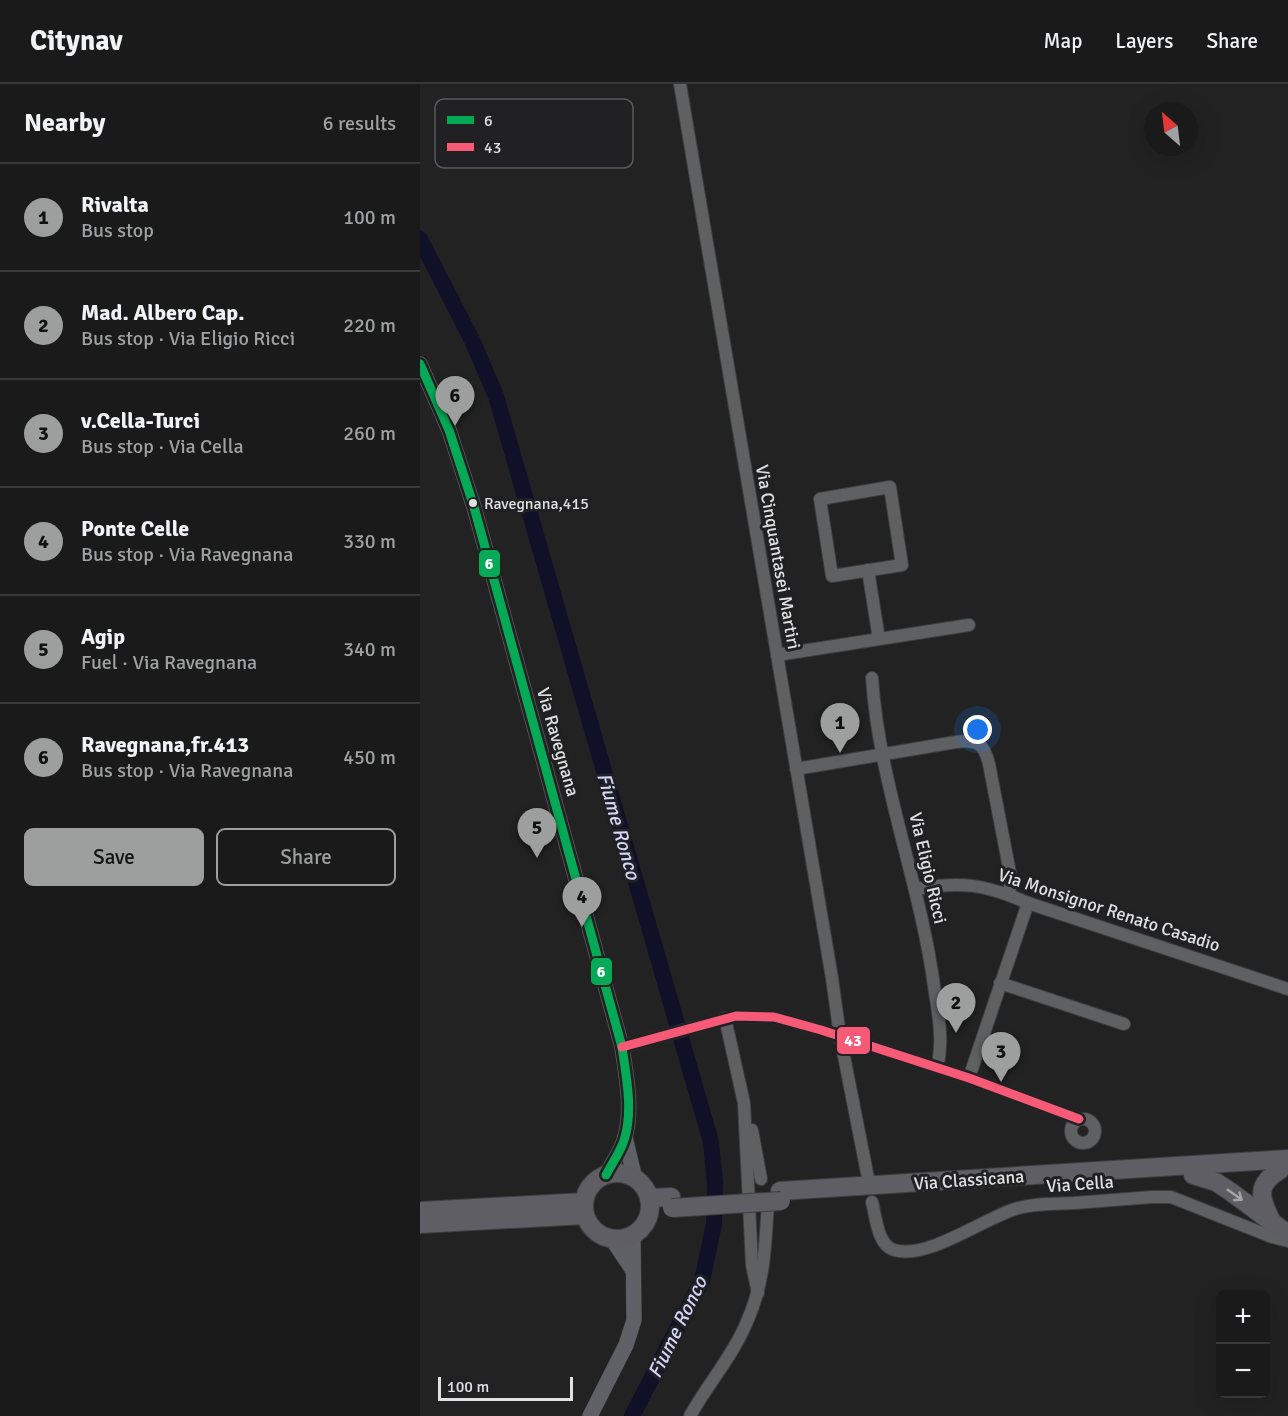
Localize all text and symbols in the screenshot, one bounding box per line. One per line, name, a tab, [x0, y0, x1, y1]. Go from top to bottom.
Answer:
text: Citynav	[30, 24, 123, 58]
text: Map	[1044, 28, 1082, 54]
text: Layers	[1115, 28, 1173, 54]
text: Share	[1206, 28, 1258, 54]
legend	[435, 99, 633, 168]
north arrow	[1144, 102, 1198, 156]
text: Nearby	[24, 107, 105, 139]
text: 6 results	[323, 111, 396, 136]
text: 6	[484, 111, 493, 131]
text: 43	[484, 138, 501, 158]
text: Rivalta	[81, 191, 149, 218]
text: 1	[38, 205, 49, 230]
text: 100 m	[343, 205, 396, 230]
text: Bus stop	[81, 218, 154, 243]
text: Mad. Albero Cap.	[81, 299, 244, 326]
text: 2	[38, 313, 49, 338]
text: 220 m	[343, 313, 396, 338]
text: Bus stop · Via Eligio Ricci	[81, 326, 295, 351]
pin: 6	[435, 376, 474, 426]
text: v.Cella-Turci	[81, 407, 200, 434]
text: 3	[38, 421, 49, 446]
text: 260 m	[343, 421, 396, 446]
text: Bus stop · Via Cella	[81, 434, 244, 459]
street label: Via Cinquantasei Martiri	[751, 463, 805, 651]
place label: Ravegnana,415	[484, 494, 589, 514]
marker: Ravegnana,415	[467, 497, 479, 509]
text: Ponte Celle	[81, 515, 189, 542]
text: 4	[38, 529, 49, 554]
text: 330 m	[343, 529, 396, 554]
text: Bus stop · Via Ravegnana	[81, 542, 293, 567]
line badge: 6	[478, 549, 501, 578]
text: 6	[485, 554, 494, 574]
text: Agip	[81, 623, 125, 650]
text: 5	[38, 637, 49, 662]
text: 340 m	[343, 637, 396, 662]
text: Fuel · Via Ravegnana	[81, 650, 257, 675]
street label: Via Ravegnana	[532, 685, 584, 799]
pin: 1	[820, 704, 860, 753]
your location	[963, 715, 992, 744]
text: Ravegnana,fr.413	[81, 731, 249, 758]
text: 6	[38, 745, 49, 770]
text: 450 m	[343, 745, 396, 770]
text: Bus stop · Via Ravegnana	[81, 758, 293, 783]
water label: Fiume Ronco	[591, 770, 646, 884]
pin: 5	[518, 808, 556, 858]
street label: Via Eligio Ricci	[904, 810, 952, 926]
button: Save	[24, 828, 204, 886]
button: Share	[216, 828, 396, 886]
street label: Via Monsignor Renato Casadio	[995, 864, 1223, 956]
pin: 4	[562, 878, 602, 927]
line badge: 6	[590, 957, 613, 986]
text: 6	[597, 962, 606, 982]
pin: 2	[936, 984, 976, 1033]
line badge: 43	[836, 1026, 871, 1055]
text: 43	[844, 1031, 862, 1051]
pin: 3	[982, 1032, 1020, 1082]
street label: Via Classicana	[913, 1165, 1025, 1195]
street label: Via Cella	[1046, 1171, 1114, 1197]
one-way arrow	[1226, 1189, 1243, 1201]
water label: Fiume Ronco	[642, 1271, 713, 1382]
map controls	[1216, 1290, 1270, 1398]
button: +	[1216, 1290, 1270, 1344]
button: −	[1216, 1344, 1270, 1398]
scale bar	[438, 1374, 573, 1402]
text: 100 m	[447, 1377, 489, 1397]

